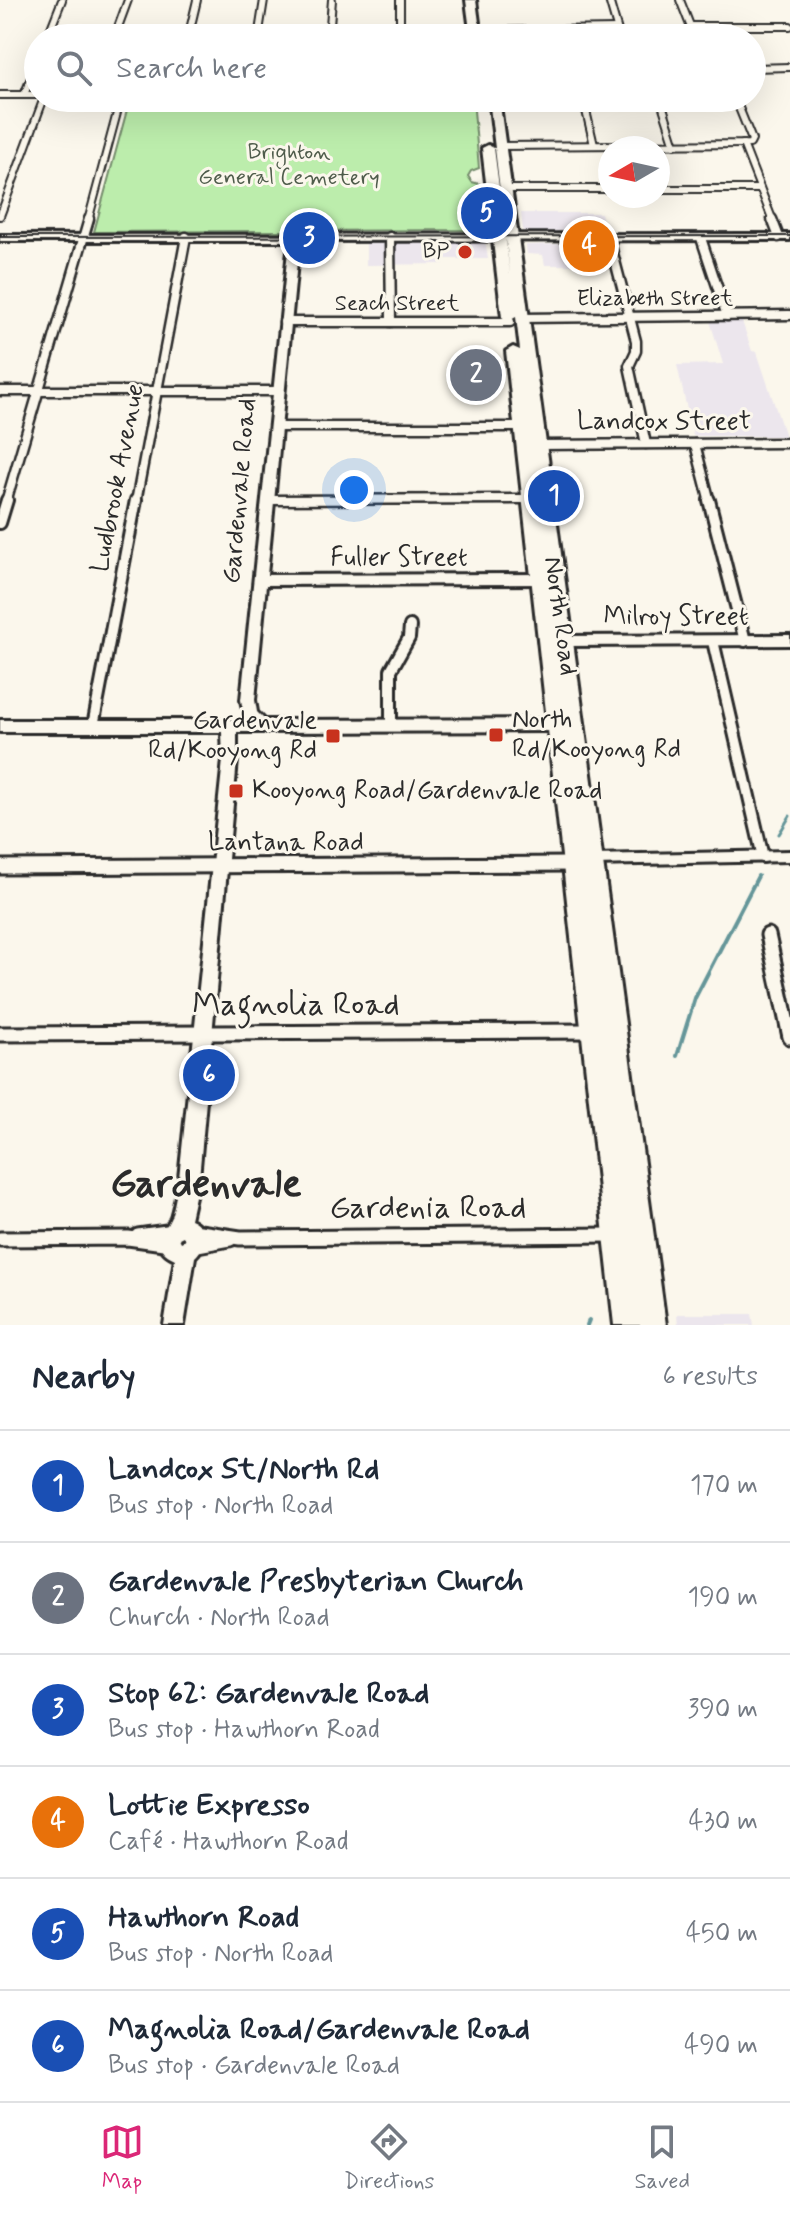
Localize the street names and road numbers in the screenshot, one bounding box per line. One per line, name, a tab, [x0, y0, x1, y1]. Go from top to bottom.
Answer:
street label: Elizabeth Street	[577, 285, 733, 313]
street label: Seach Street	[335, 290, 459, 318]
street label: Ludbrook Avenue	[83, 381, 153, 575]
street label: Gardenvale Road	[215, 397, 265, 585]
street label: Landcox Street	[577, 405, 751, 439]
street label: Fuller Street	[330, 541, 468, 575]
street label: North Road	[535, 555, 585, 677]
street label: Milroy Street	[604, 600, 748, 634]
street label: Lantana Road	[208, 826, 364, 860]
street label: Magnolia Road	[192, 984, 400, 1029]
street label: Gardenia Road	[330, 1187, 526, 1229]

